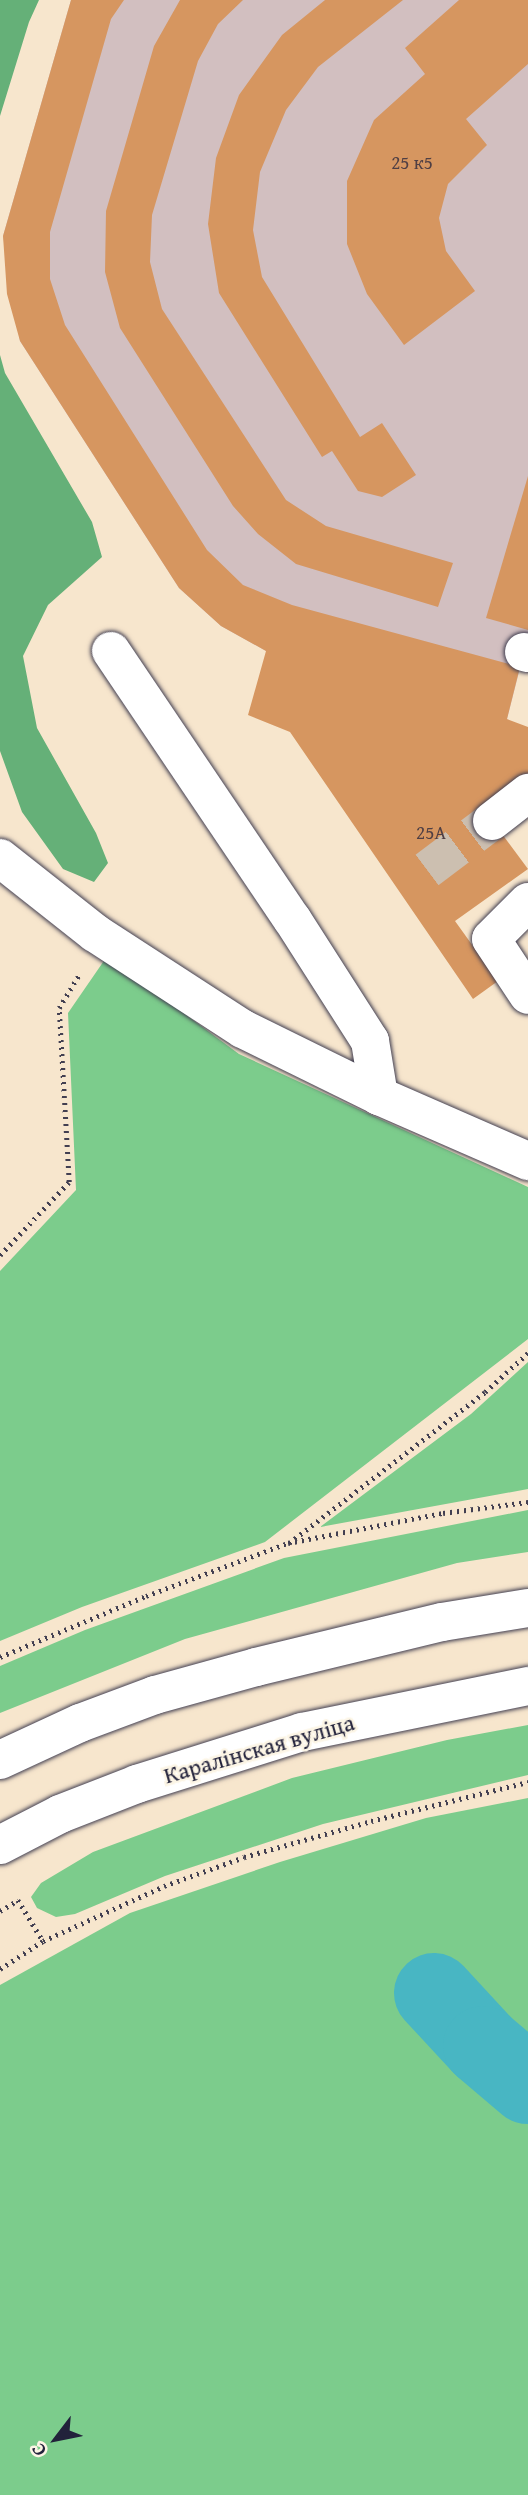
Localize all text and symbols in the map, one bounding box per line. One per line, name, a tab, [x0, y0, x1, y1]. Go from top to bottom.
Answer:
house number: 25 к5	[391, 152, 433, 174]
house number: 25А	[416, 822, 446, 844]
street label: Каралінская вуліца	[161, 1709, 357, 1789]
north arrow	[21, 2404, 91, 2474]
text: С	[23, 2438, 53, 2462]

